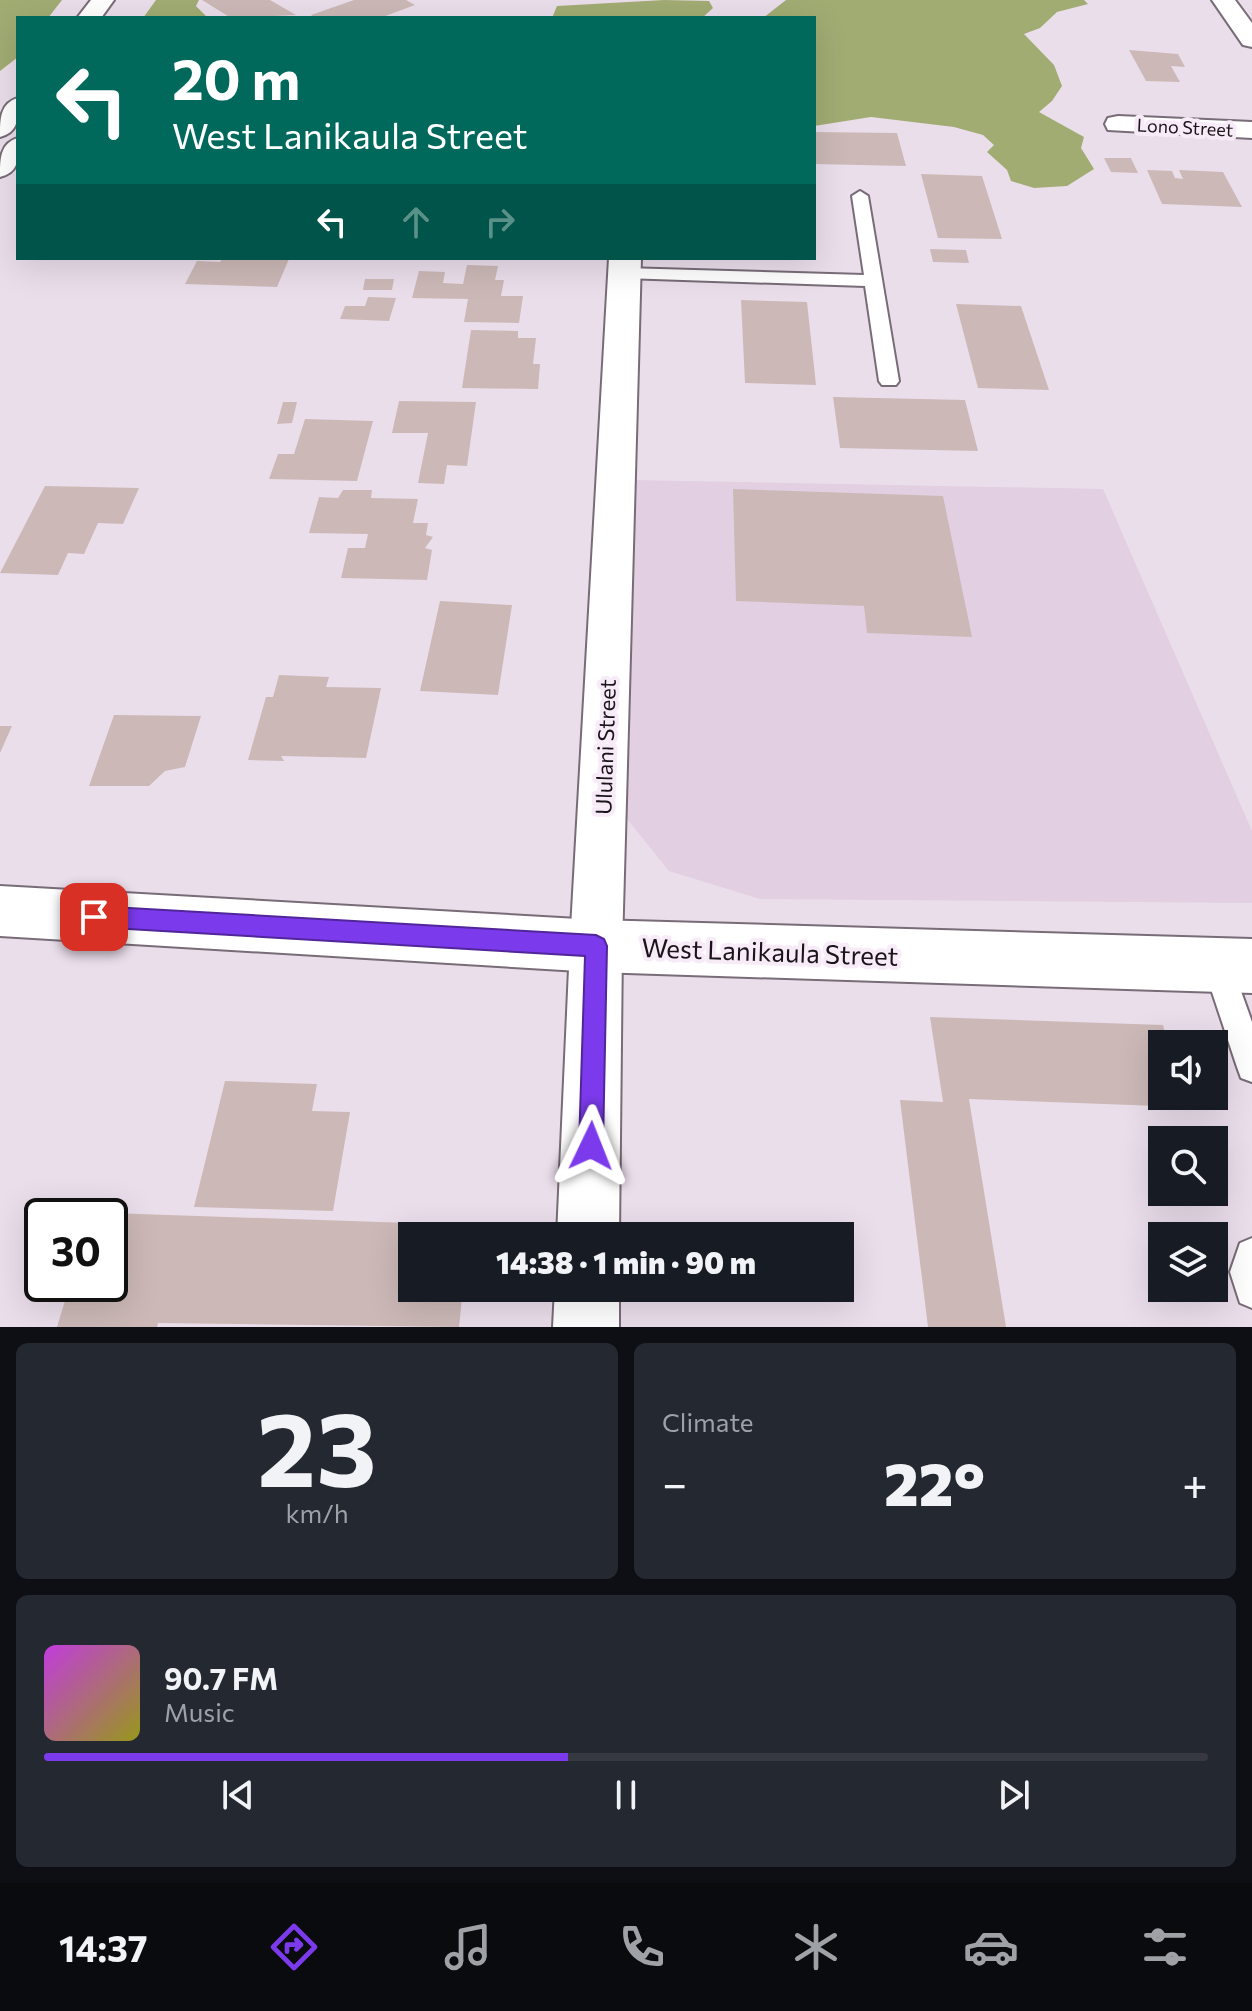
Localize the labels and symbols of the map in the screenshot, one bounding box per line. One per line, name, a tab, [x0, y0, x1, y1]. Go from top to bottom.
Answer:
street label: Lono Street	[1136, 113, 1234, 141]
street label: Ululani Street	[589, 679, 621, 815]
pin	[60, 883, 128, 951]
street label: West Lanikaula Street	[641, 931, 899, 971]
position arrow	[549, 1104, 633, 1188]
speed limit sign: 30	[24, 1198, 128, 1302]

